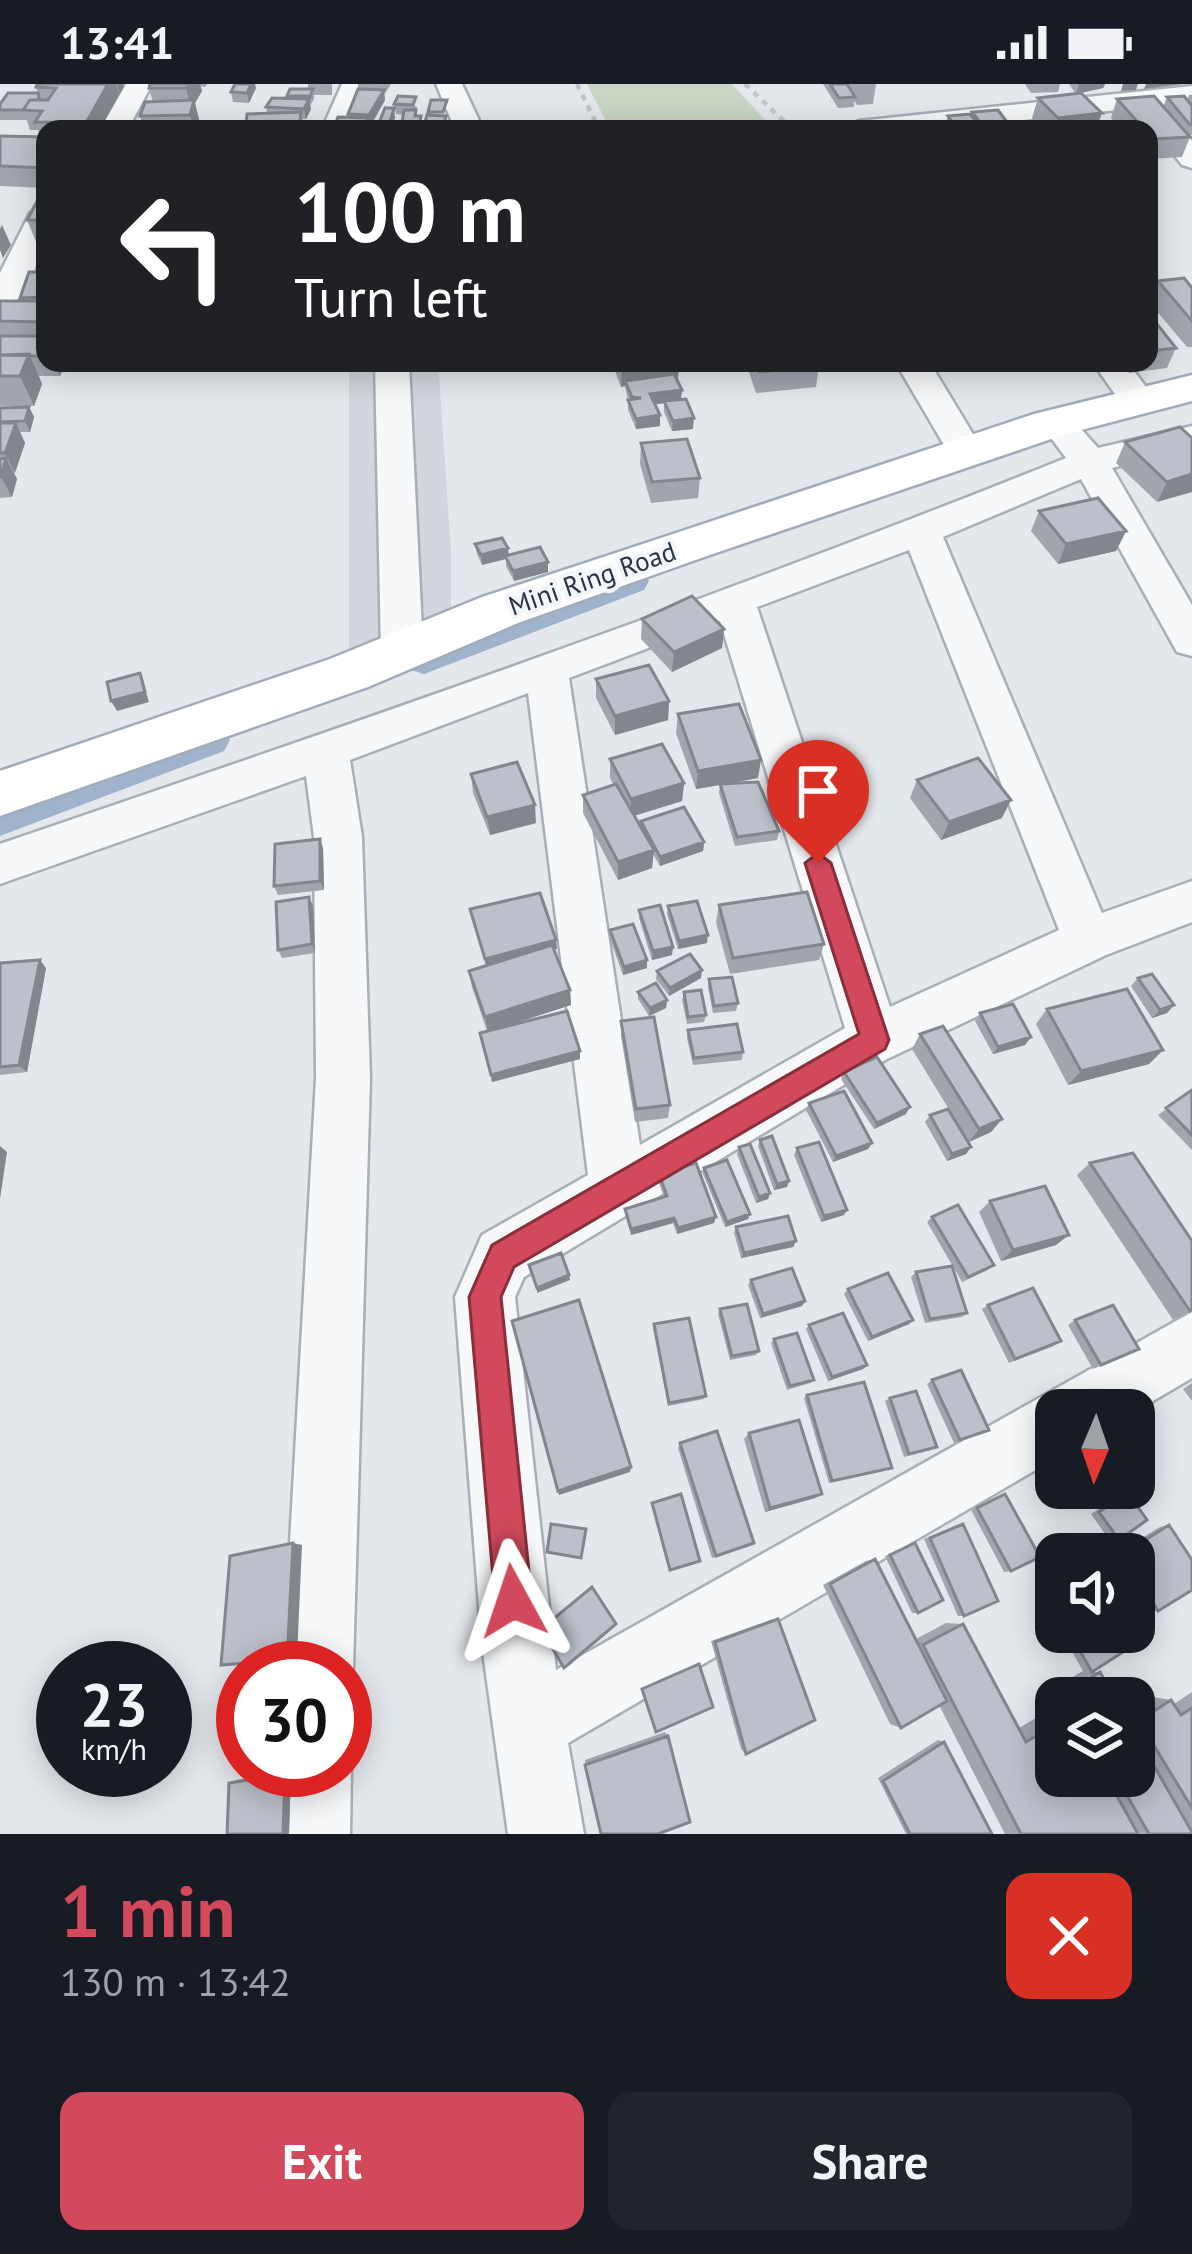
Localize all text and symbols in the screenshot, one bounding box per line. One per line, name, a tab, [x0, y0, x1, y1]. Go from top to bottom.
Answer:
text: 13:41	[60, 13, 174, 71]
text: 100 m	[294, 156, 526, 265]
icon: left	[96, 168, 252, 324]
text: Turn left	[294, 262, 488, 332]
street label: Mini Ring Road	[504, 533, 680, 623]
pin	[767, 740, 869, 863]
icon: arrive	[785, 758, 851, 824]
north arrow	[1035, 1389, 1155, 1509]
map controls	[1035, 1389, 1155, 1797]
button: sound	[1035, 1533, 1155, 1653]
position arrow	[450, 1538, 576, 1664]
speed limit sign: 30	[216, 1641, 372, 1797]
text: 23	[80, 1665, 148, 1743]
button: layers	[1035, 1677, 1155, 1797]
text: km/h	[81, 1729, 147, 1768]
text: 1 min	[60, 1864, 236, 1957]
button: close	[1006, 1873, 1132, 1999]
text: 130 m · 13:42	[60, 1956, 291, 2007]
button: Exit	[60, 2092, 584, 2230]
button: Share	[608, 2092, 1132, 2230]

